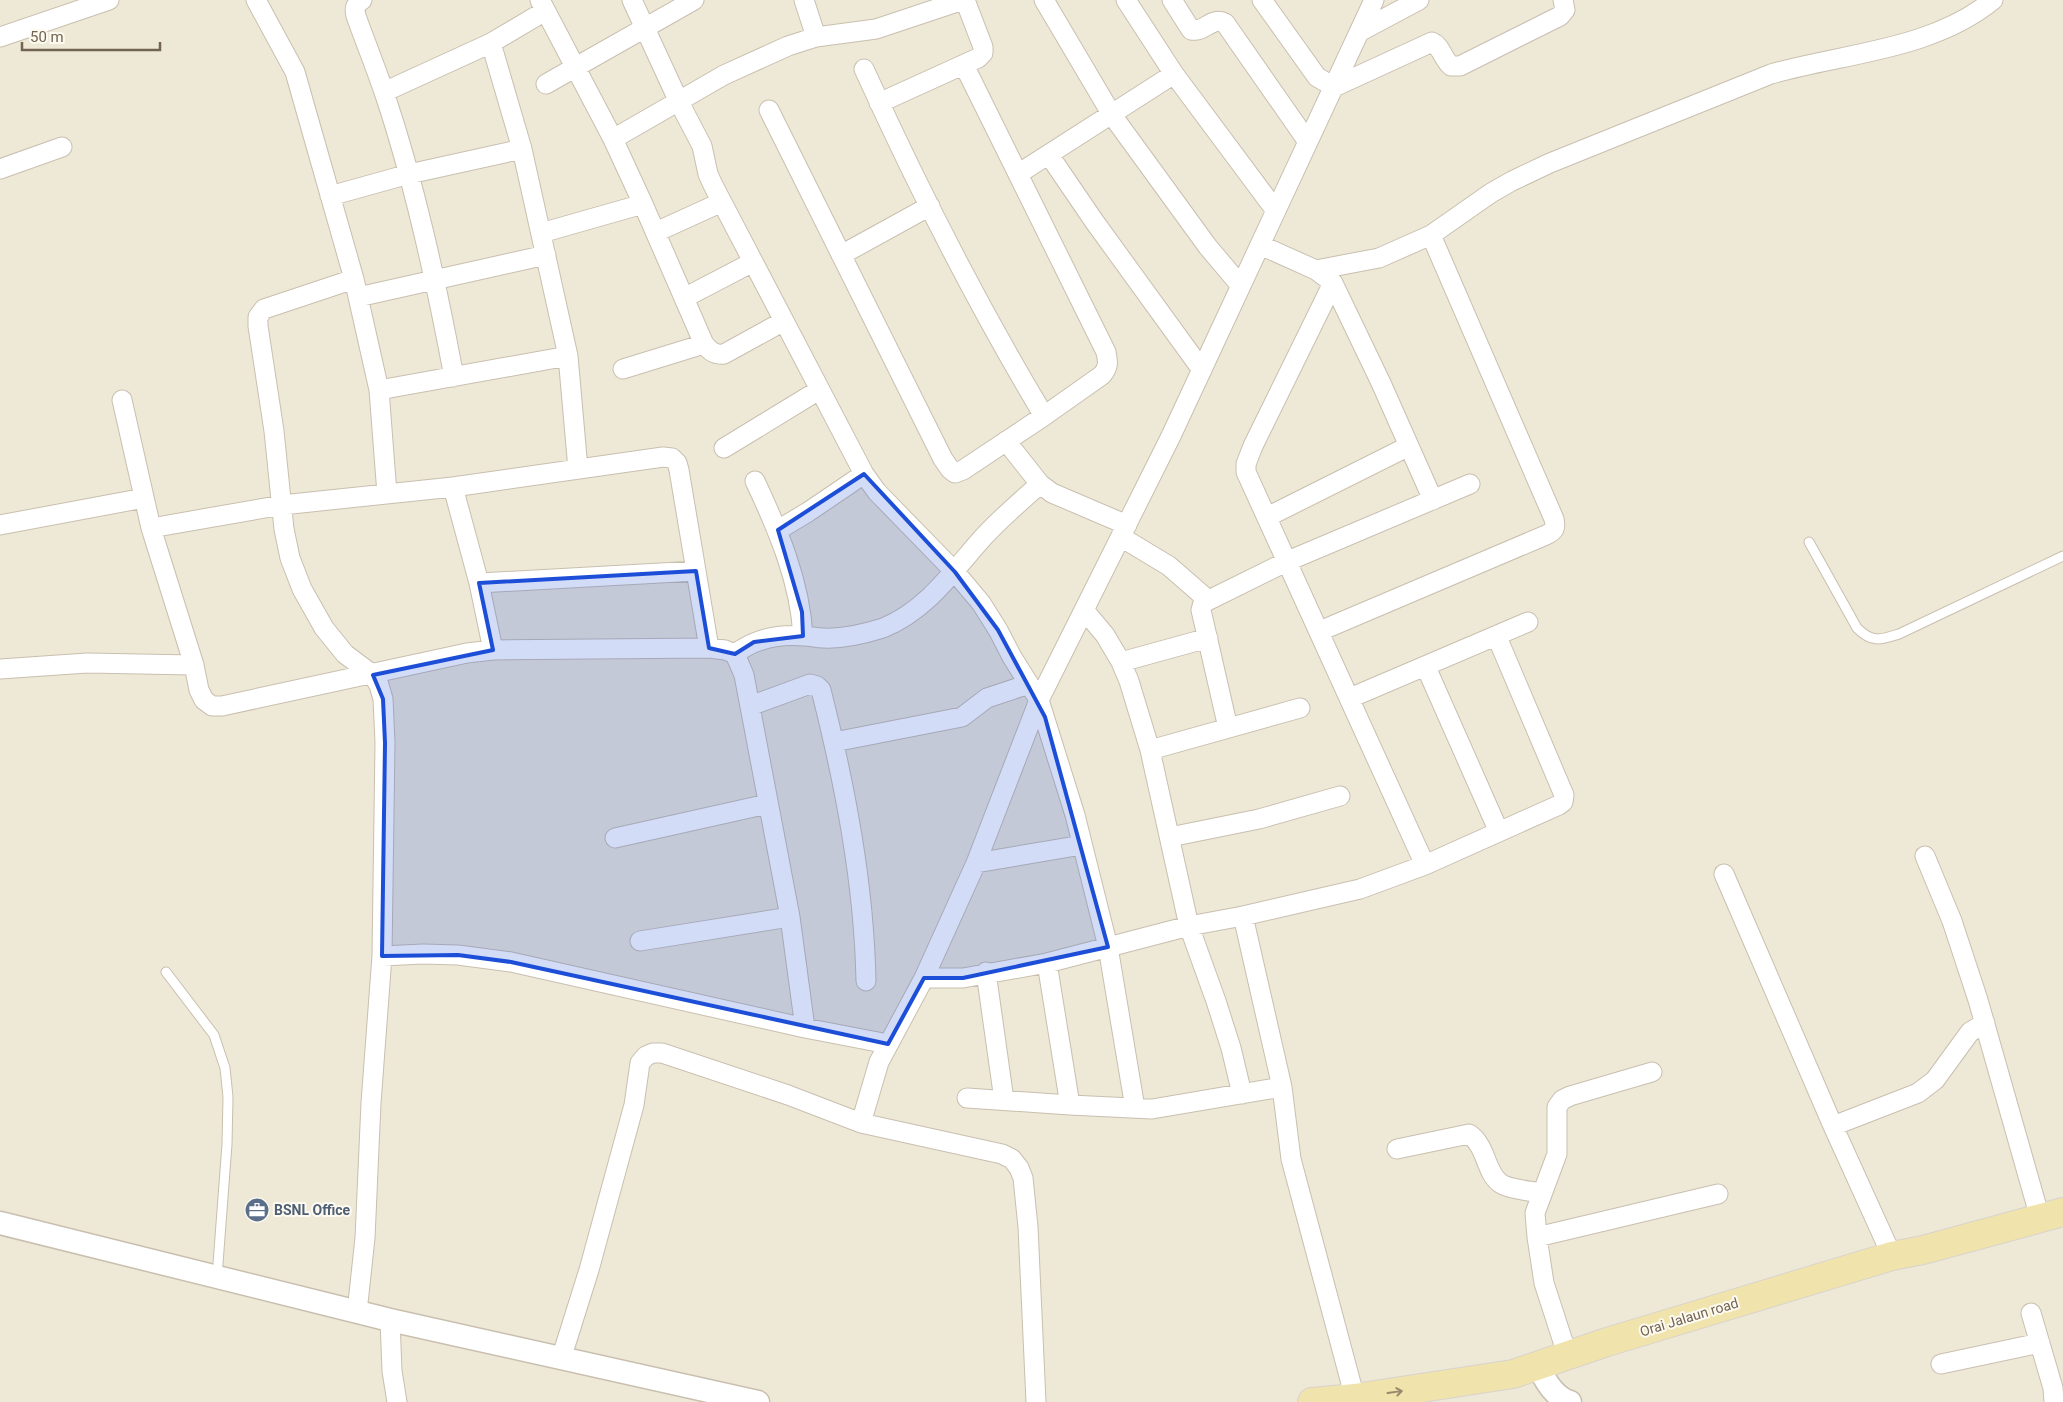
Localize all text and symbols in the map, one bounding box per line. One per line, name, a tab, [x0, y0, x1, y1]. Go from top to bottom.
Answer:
scale bar	[22, 20, 160, 52]
text: 50 m	[30, 28, 64, 46]
office icon: BSNL Office	[244, 1197, 270, 1223]
place label: BSNL Office	[274, 1202, 350, 1218]
street label: Orai Jalaun road	[1638, 1294, 1740, 1340]
one-way arrow	[1387, 1387, 1403, 1397]

